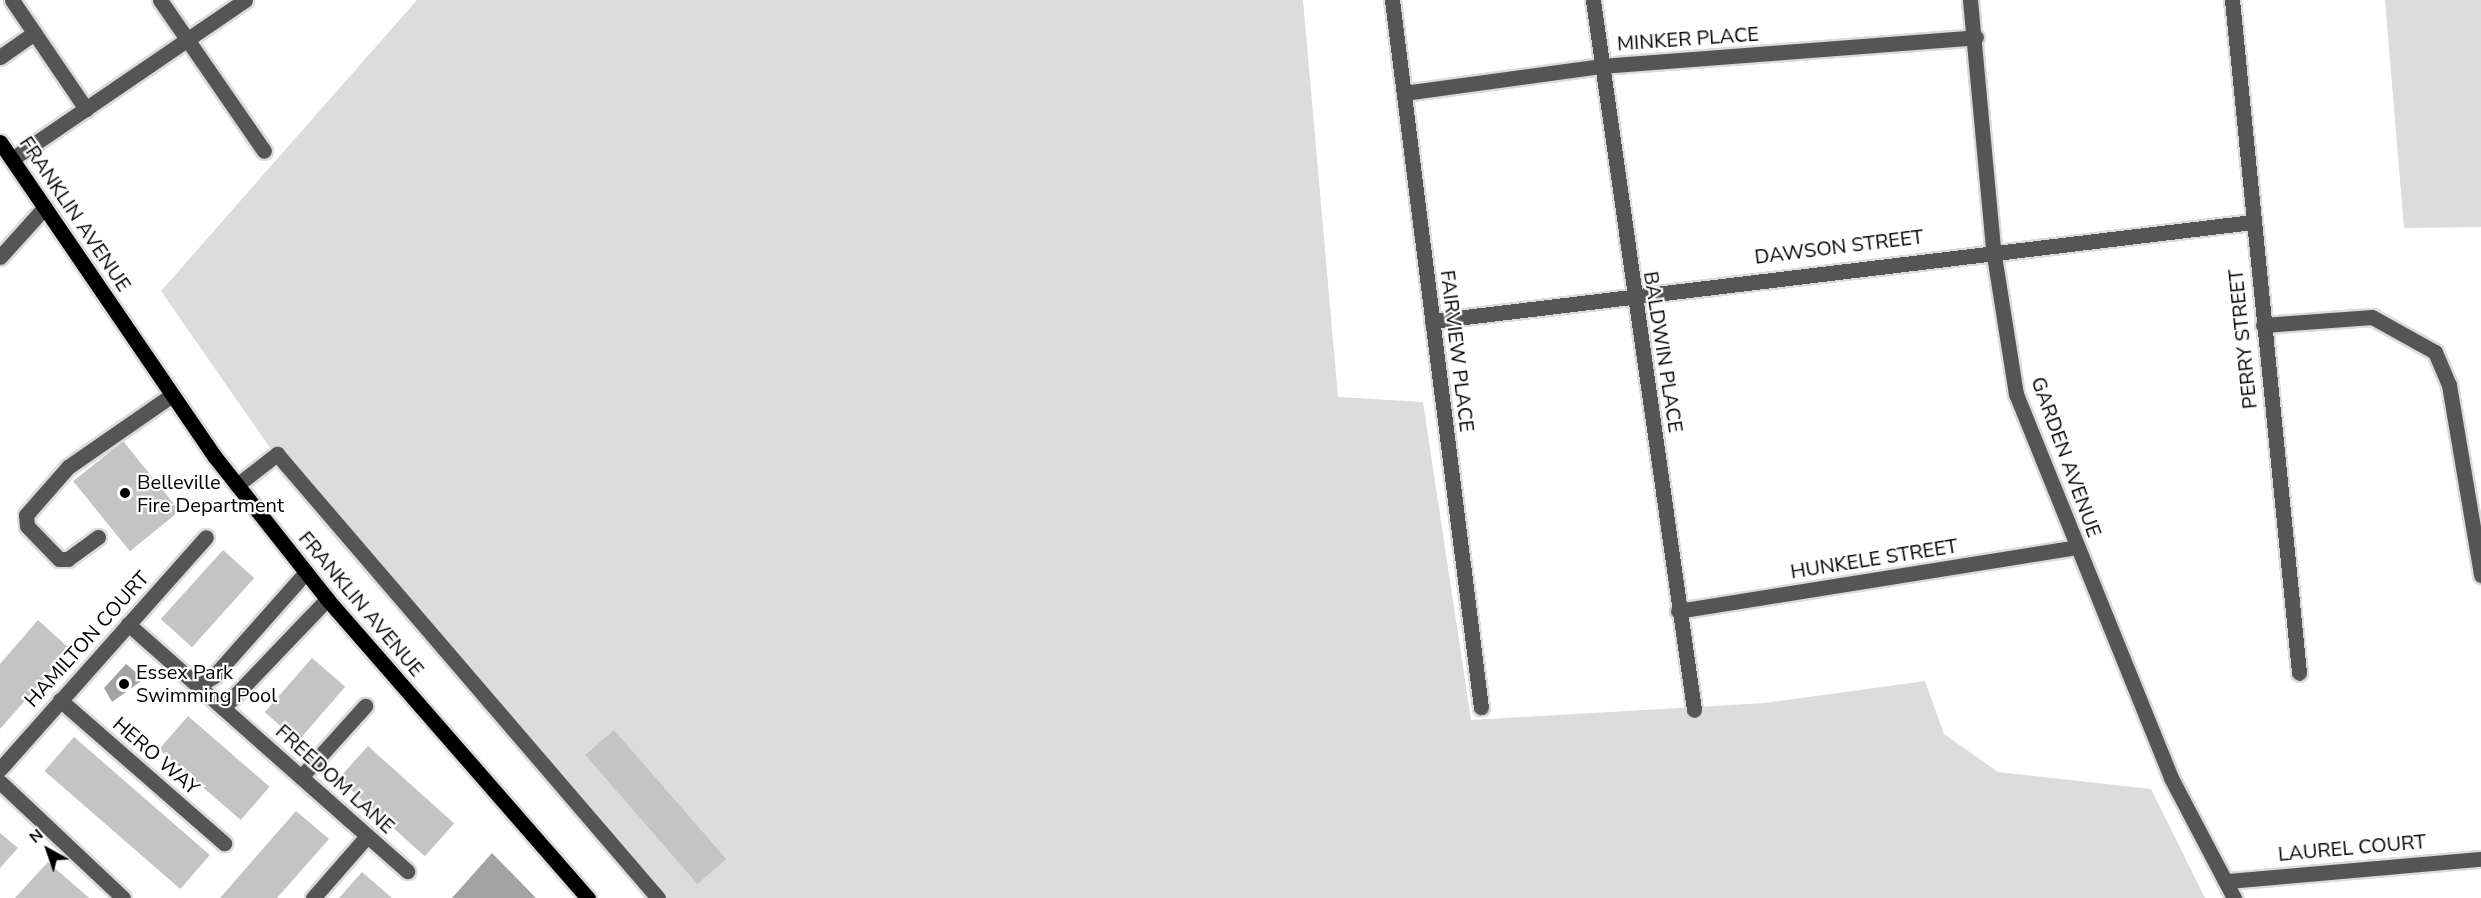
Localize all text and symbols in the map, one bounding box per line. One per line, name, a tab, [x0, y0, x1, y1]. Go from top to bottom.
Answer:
street label: MINKER PLACE	[1616, 22, 1760, 56]
street label: FRANKLIN AVENUE	[14, 132, 136, 296]
street label: DAWSON STREET	[1753, 225, 1925, 269]
street label: PERRY STREET	[2224, 268, 2262, 410]
street label: FAIRVIEW PLACE	[1435, 269, 1479, 433]
street label: BALDWIN PLACE	[1638, 270, 1688, 434]
street label: GARDEN AVENUE	[2026, 374, 2106, 540]
place label: Belleville Fire Department	[137, 470, 284, 517]
marker: Belleville Fire Department	[118, 486, 132, 500]
street label: FRANKLIN AVENUE	[293, 527, 429, 681]
street label: HUNKELE STREET	[1789, 534, 1959, 584]
street label: HAMILTON COURT	[20, 566, 154, 712]
place label: Essex Park Swimming Pool	[136, 660, 277, 707]
marker: Essex Park Swimming Pool	[117, 677, 131, 691]
street label: HERO WAY	[108, 712, 204, 800]
street label: FREEDOM LANE	[271, 719, 399, 839]
north arrow	[18, 820, 78, 880]
text: N	[25, 824, 48, 848]
street label: LAUREL COURT	[2277, 830, 2427, 866]

